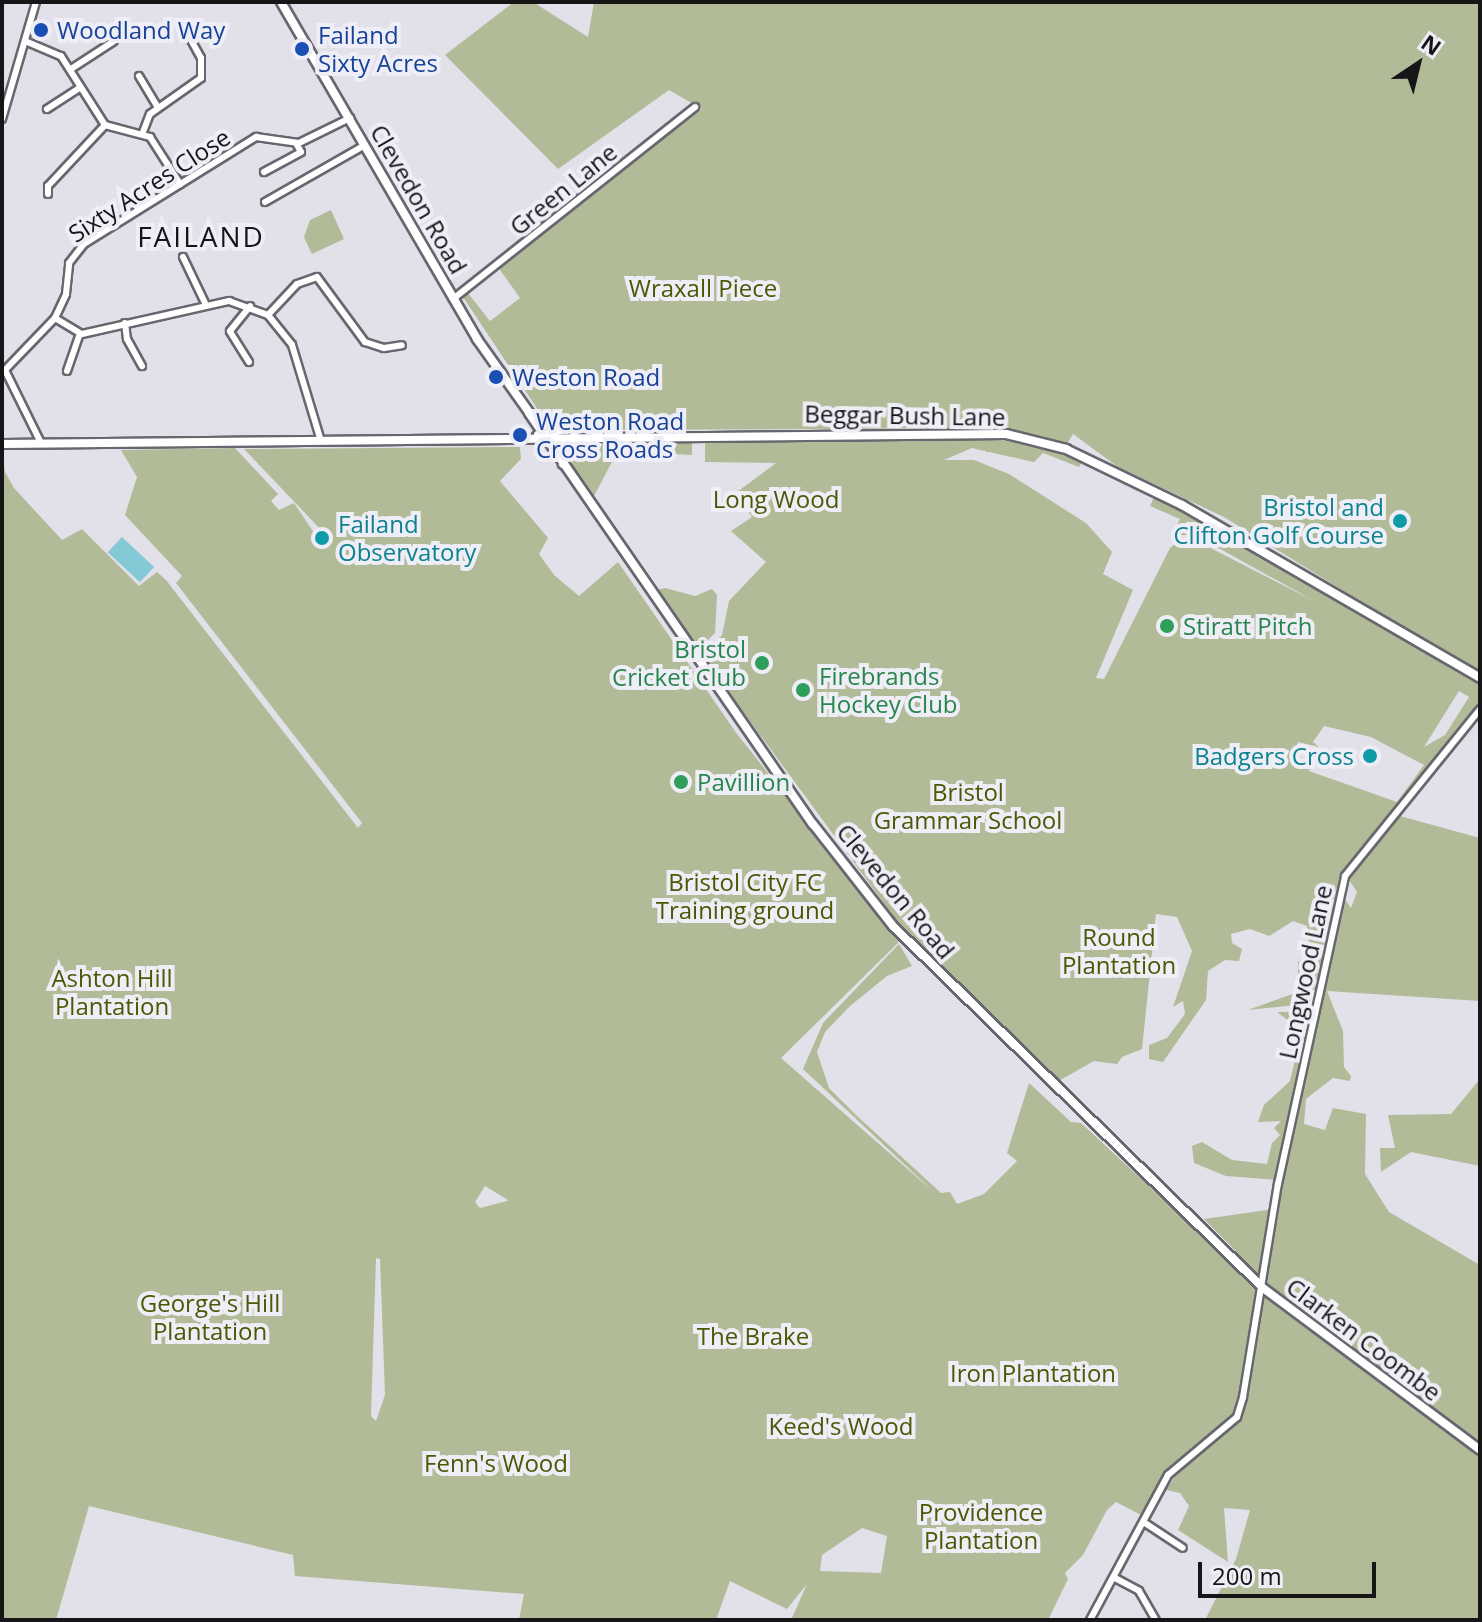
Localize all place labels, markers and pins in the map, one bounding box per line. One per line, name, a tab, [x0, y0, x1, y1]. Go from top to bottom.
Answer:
place label: Woodland Way	[57, 16, 225, 44]
marker: Woodland Way	[32, 21, 50, 39]
place label: Failand Sixty Acres	[318, 21, 438, 77]
marker: Failand Sixty Acres	[293, 40, 311, 58]
place label: Weston Road	[512, 363, 660, 391]
marker: Weston Road	[487, 368, 505, 386]
place label: Weston Road Cross Roads	[536, 407, 684, 463]
marker: Weston Road Cross Roads	[511, 426, 529, 444]
place label: Bristol and Clifton Golf Course	[1173, 493, 1384, 549]
place label: Failand Observatory	[338, 510, 476, 566]
marker: Bristol and Clifton Golf Course	[1391, 512, 1409, 530]
marker: Failand Observatory	[313, 529, 331, 547]
place label: Stiratt Pitch	[1183, 612, 1313, 640]
marker: Stiratt Pitch	[1158, 617, 1176, 635]
place label: Bristol Cricket Club	[612, 635, 746, 691]
marker: Bristol Cricket Club	[753, 654, 771, 672]
place label: Firebrands Hockey Club	[819, 662, 958, 718]
marker: Firebrands Hockey Club	[794, 681, 812, 699]
place label: Badgers Cross	[1194, 742, 1354, 770]
marker: Badgers Cross	[1361, 747, 1379, 765]
place label: Pavillion	[697, 768, 790, 796]
marker: Pavillion	[672, 773, 690, 791]

